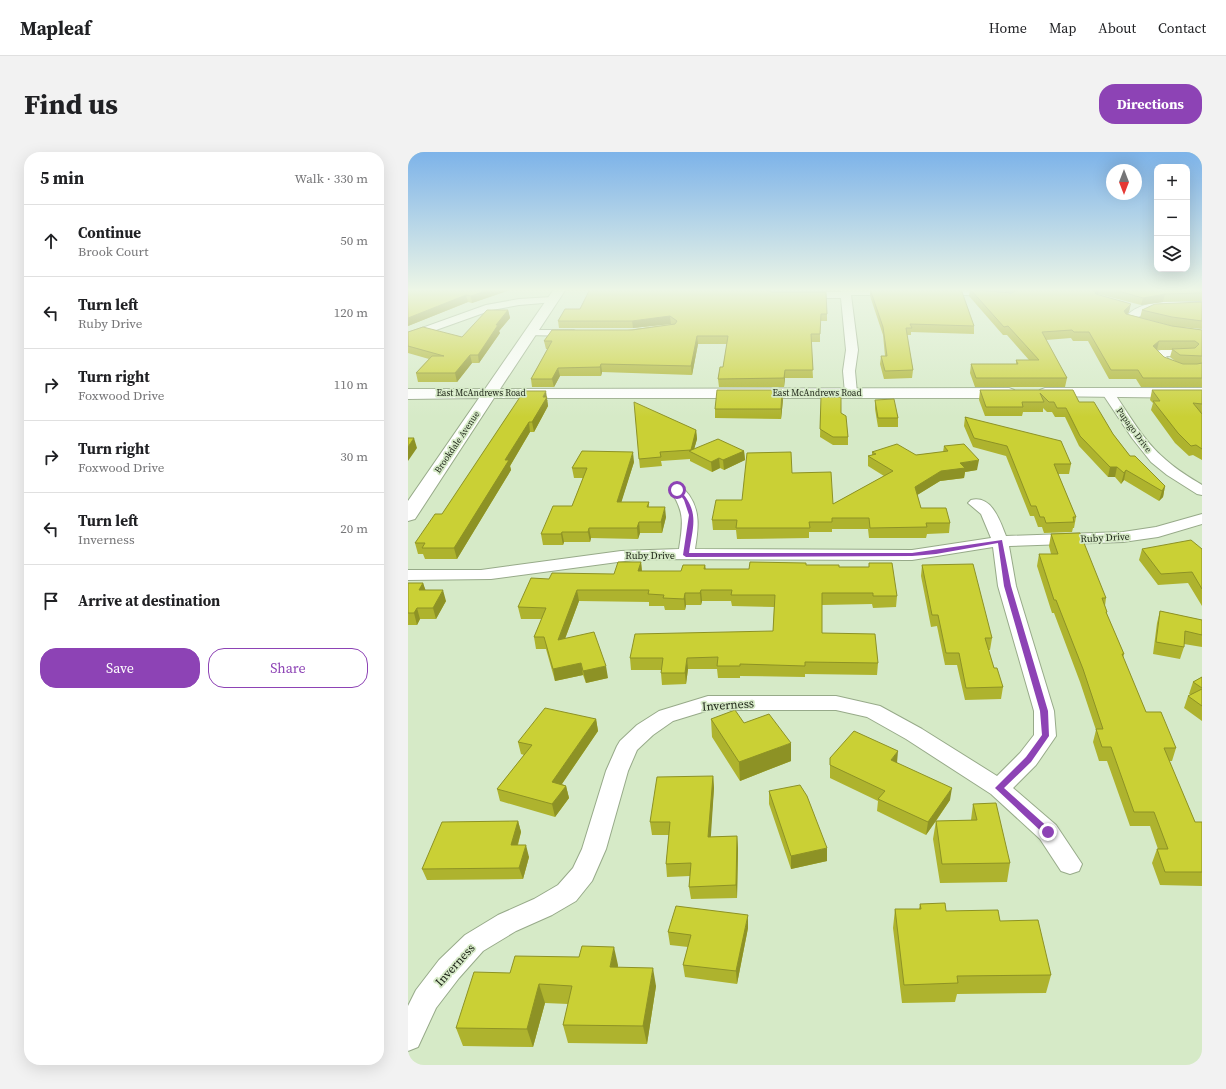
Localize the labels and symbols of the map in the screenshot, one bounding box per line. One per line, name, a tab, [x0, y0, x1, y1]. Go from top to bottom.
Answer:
north arrow	[1106, 164, 1142, 200]
street label: East McAndrews Road	[436, 387, 526, 399]
street label: East McAndrews Road	[772, 387, 862, 399]
street label: Papago Drive	[1114, 405, 1155, 455]
street label: Brookdale Avenue	[432, 408, 482, 475]
route start	[668, 481, 686, 499]
street label: Ruby Drive	[1080, 530, 1130, 545]
street label: Ruby Drive	[625, 549, 675, 562]
street label: Inverness	[701, 695, 755, 715]
route end	[1039, 823, 1057, 841]
street label: Inverness	[432, 940, 478, 990]

